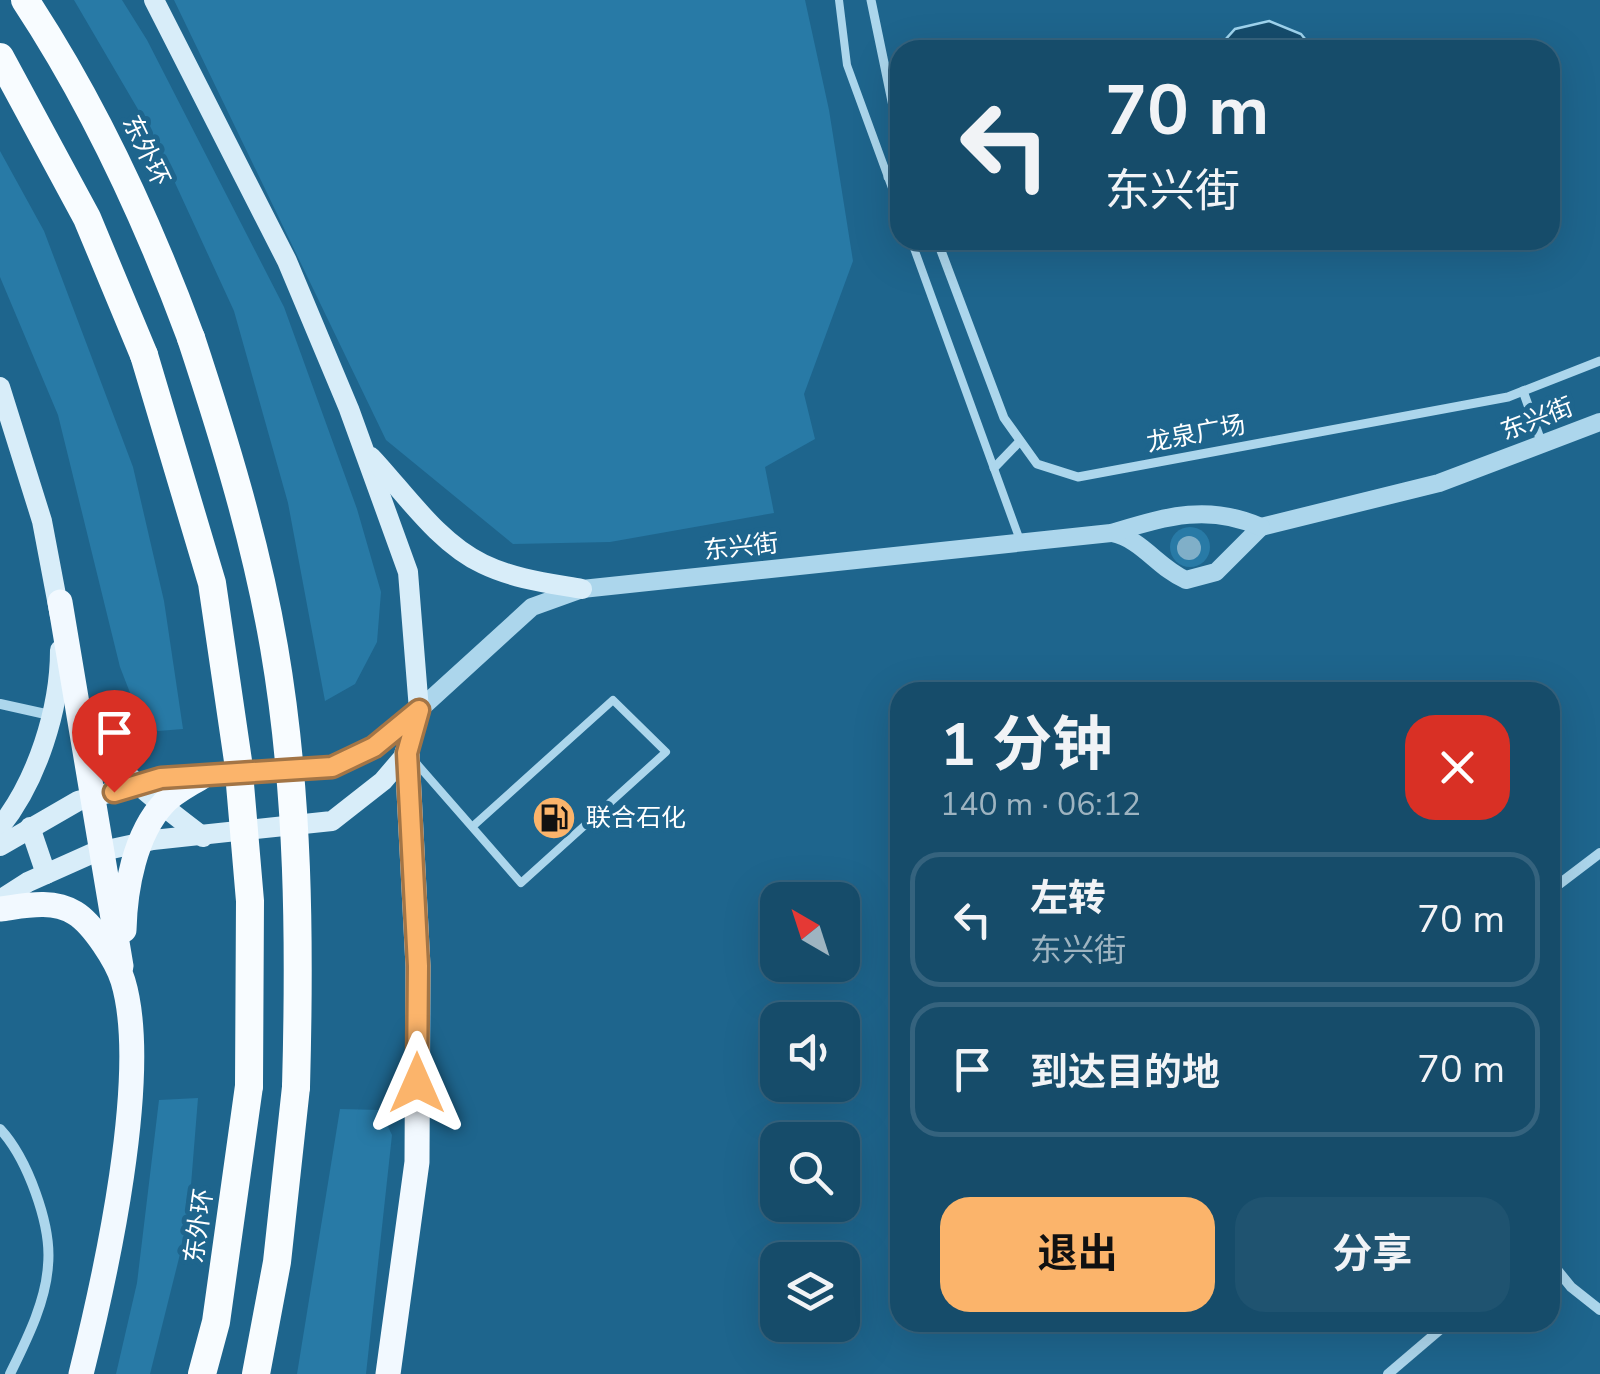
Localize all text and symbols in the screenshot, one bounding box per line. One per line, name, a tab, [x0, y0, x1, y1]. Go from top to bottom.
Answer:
text: 70 m	[1105, 63, 1269, 159]
icon: left	[940, 80, 1070, 210]
street label: 东外环	[114, 110, 178, 192]
text: 东兴街	[1105, 161, 1240, 222]
street label: 东兴街	[1496, 390, 1578, 448]
street label: 龙泉广场	[1144, 408, 1248, 460]
street label: 东兴街	[702, 526, 780, 568]
pin	[72, 690, 157, 793]
text: 1 分钟	[940, 704, 1112, 786]
icon: arrive	[87, 705, 142, 760]
button: close	[1405, 715, 1510, 820]
text: 140 m · 06:12	[940, 783, 1141, 826]
fuel station icon: 联合石化	[531, 795, 577, 841]
place label: 联合石化	[586, 801, 686, 835]
text: 左转	[1030, 873, 1106, 924]
north arrow	[760, 882, 860, 982]
map controls	[760, 882, 860, 1342]
icon: left	[945, 892, 1000, 947]
text: 70 m	[1417, 894, 1505, 945]
text: 东兴街	[1030, 929, 1126, 972]
button: sound	[760, 1002, 860, 1102]
position arrow	[365, 1031, 469, 1135]
icon: arrive	[945, 1042, 1000, 1097]
text: 70 m	[1417, 1044, 1505, 1095]
text: 到达目的地	[1030, 1047, 1220, 1098]
button: search	[760, 1122, 860, 1222]
street label: 东外环	[177, 1186, 221, 1266]
button: 退出	[940, 1197, 1215, 1312]
button: 分享	[1235, 1197, 1510, 1312]
button: layers	[760, 1242, 860, 1342]

